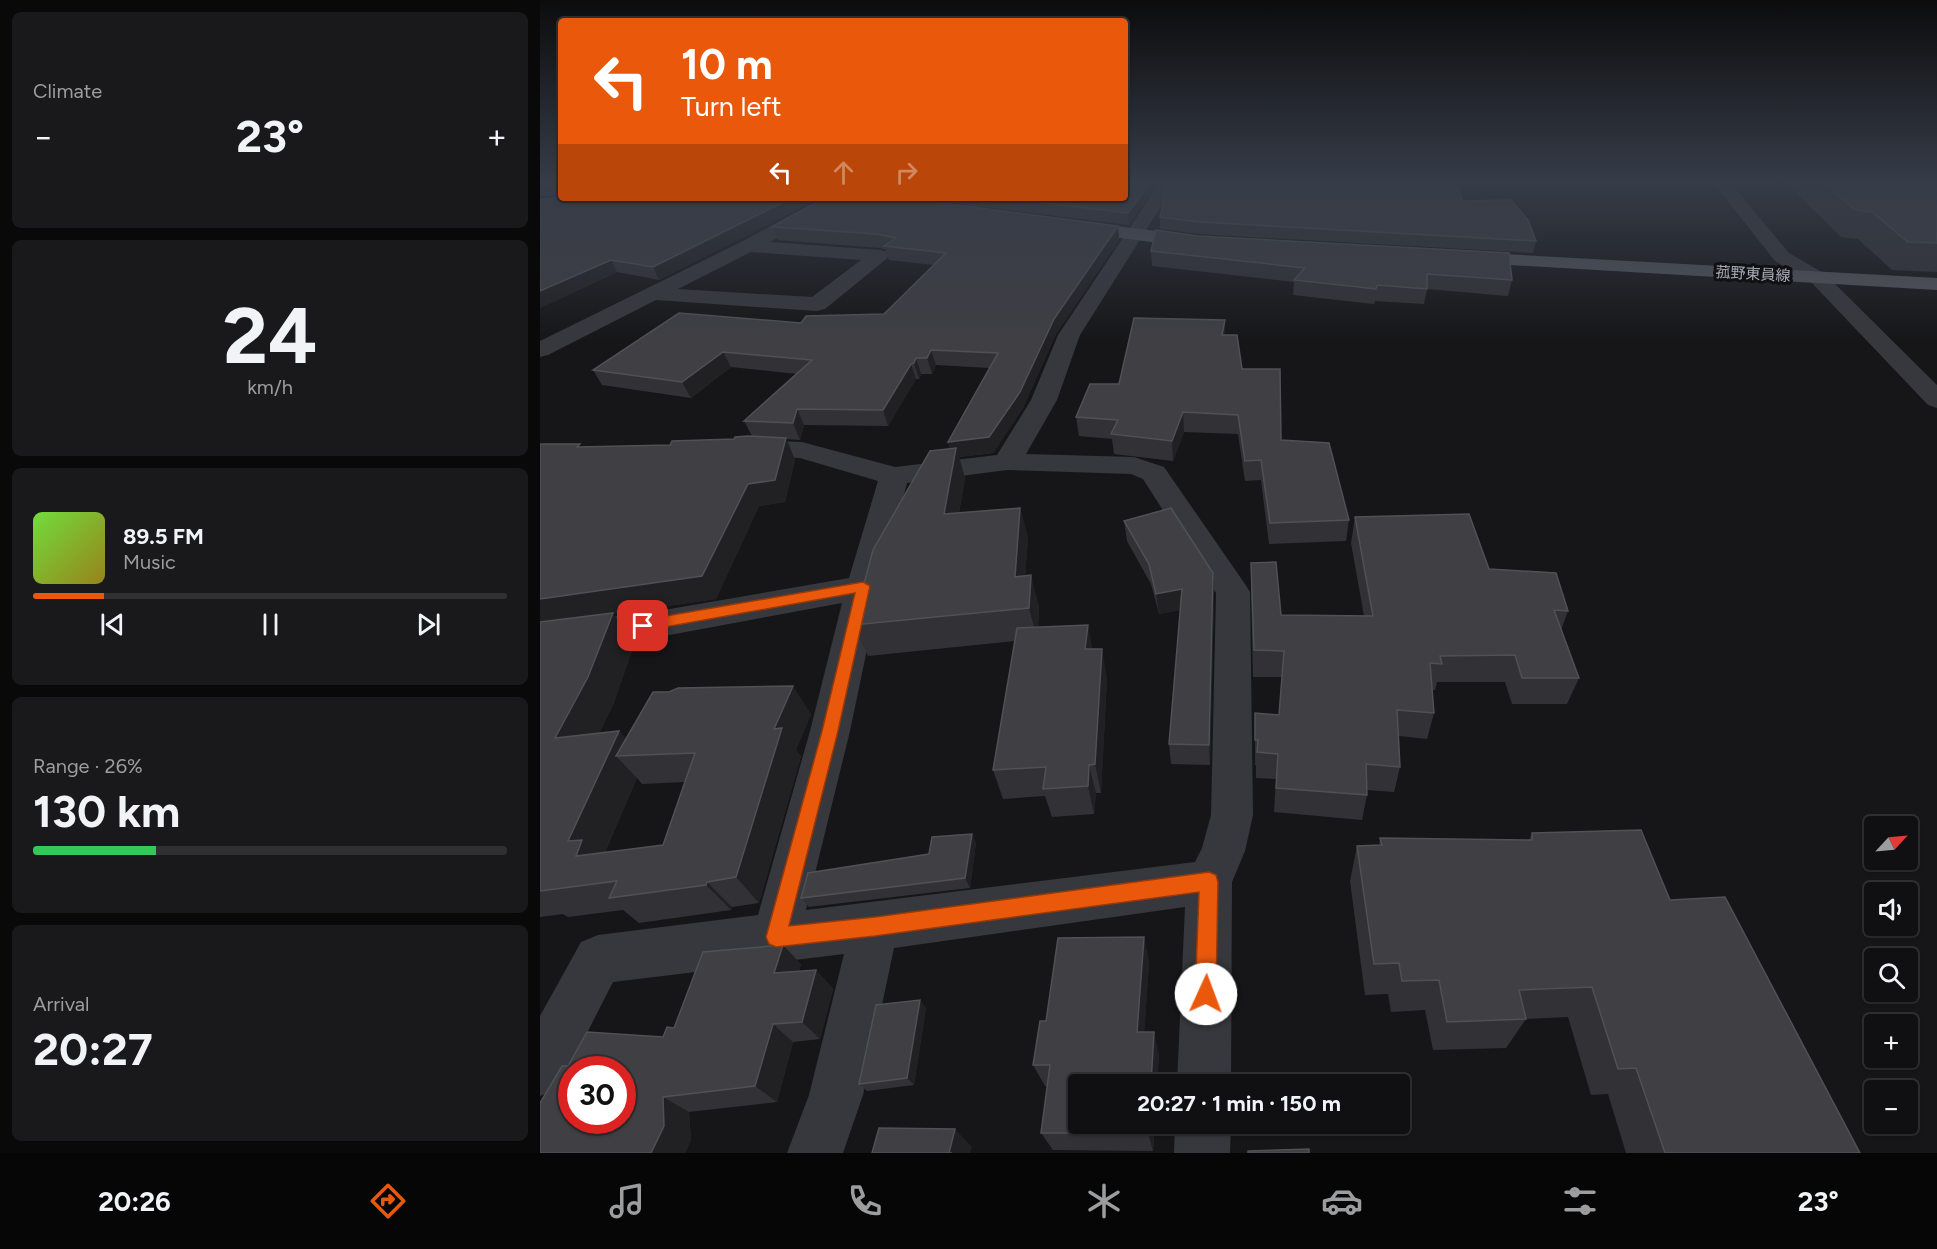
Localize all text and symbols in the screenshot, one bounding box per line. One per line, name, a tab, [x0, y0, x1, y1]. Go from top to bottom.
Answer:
text: 10 m	[681, 39, 773, 90]
icon: left	[582, 42, 660, 120]
text: Climate	[33, 79, 102, 103]
text: Turn left	[681, 90, 781, 123]
text: 23°	[236, 109, 304, 163]
text: −	[33, 117, 54, 156]
text: +	[486, 117, 507, 156]
icon: left	[764, 156, 797, 189]
icon: ahead	[827, 156, 860, 189]
icon: right	[890, 156, 923, 189]
street label: 菰野東員線	[1715, 263, 1791, 285]
text: 24	[223, 289, 317, 383]
text: km/h	[247, 375, 293, 399]
text: 89.5 FM	[123, 523, 204, 550]
text: Music	[123, 550, 176, 574]
pin	[617, 600, 668, 651]
icon: previous	[96, 608, 129, 641]
icon: pause	[254, 608, 287, 641]
icon: next	[412, 608, 445, 641]
icon: arrive	[626, 609, 659, 642]
text: Range · 26%	[33, 754, 143, 778]
text: 130 km	[33, 784, 180, 838]
north arrow	[1864, 816, 1918, 870]
map controls	[1864, 816, 1918, 1134]
button: sound	[1864, 882, 1918, 936]
button: search	[1864, 948, 1918, 1002]
position arrow	[1174, 962, 1238, 1026]
text: Arrival	[33, 992, 89, 1016]
button: +	[1864, 1014, 1918, 1068]
text: 20:27	[33, 1022, 153, 1076]
speed limit sign: 30	[558, 1056, 636, 1134]
button: −	[1864, 1080, 1918, 1134]
text: 20:27 · 1 min · 150 m	[1137, 1090, 1341, 1117]
icon: directions	[367, 1180, 409, 1222]
icon: music	[606, 1180, 648, 1222]
icon: phone	[844, 1180, 886, 1222]
icon: climate	[1083, 1180, 1125, 1222]
icon: car	[1321, 1180, 1363, 1222]
icon: filters	[1559, 1180, 1601, 1222]
text: 20:26	[98, 1185, 171, 1218]
text: 23°	[1798, 1185, 1839, 1218]

